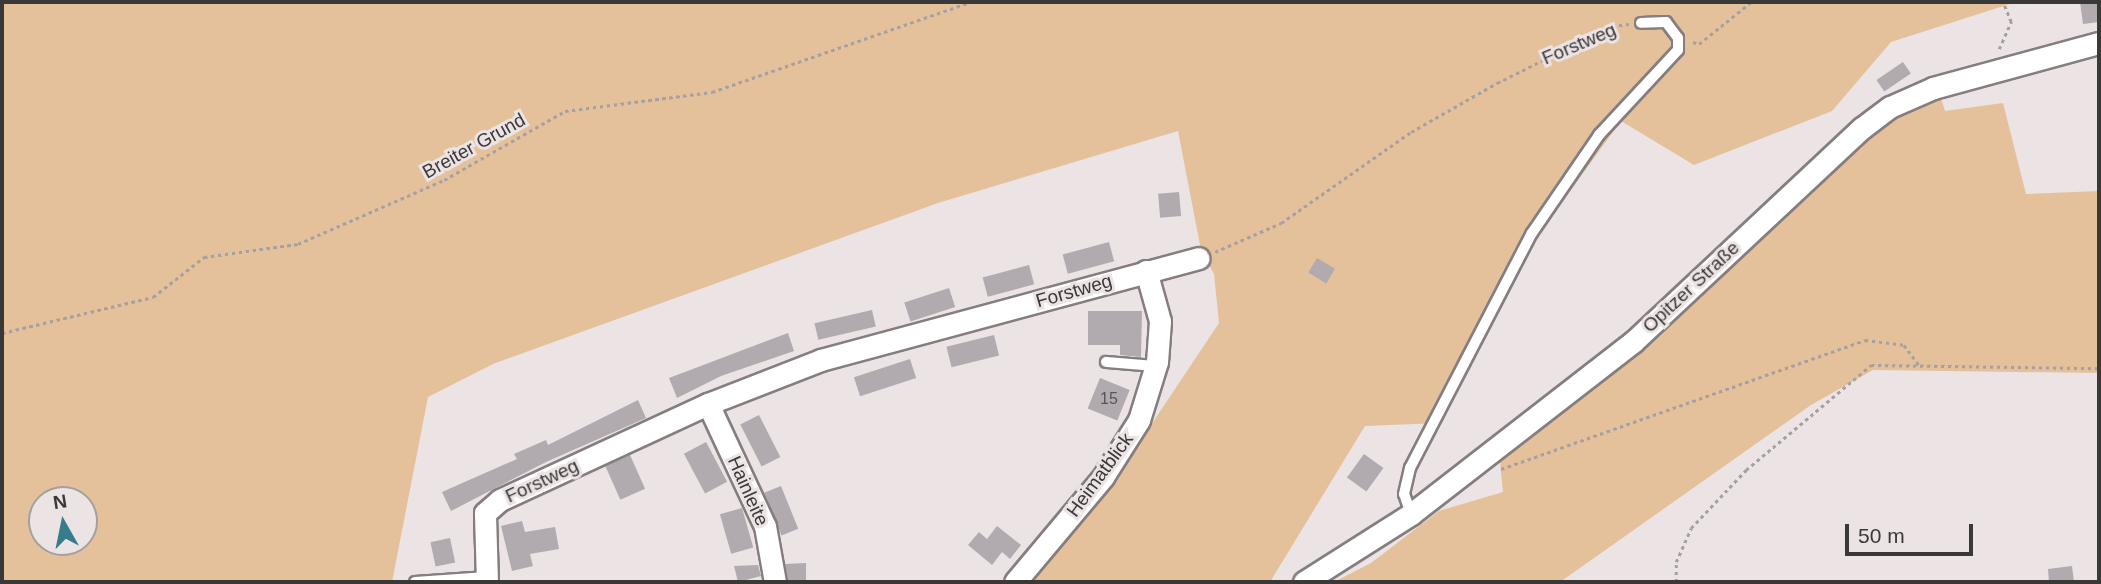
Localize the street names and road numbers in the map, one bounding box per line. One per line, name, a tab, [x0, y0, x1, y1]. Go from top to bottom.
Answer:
street label: Forstweg	[1539, 18, 1619, 70]
street label: Breiter Grund	[419, 108, 529, 184]
street label: Opitzer Straße	[1638, 237, 1744, 337]
street label: Forstweg	[1033, 269, 1115, 313]
street label: Heimatblick	[1062, 429, 1138, 521]
street label: Hainleite	[723, 453, 773, 529]
street label: Forstweg	[502, 454, 582, 508]

